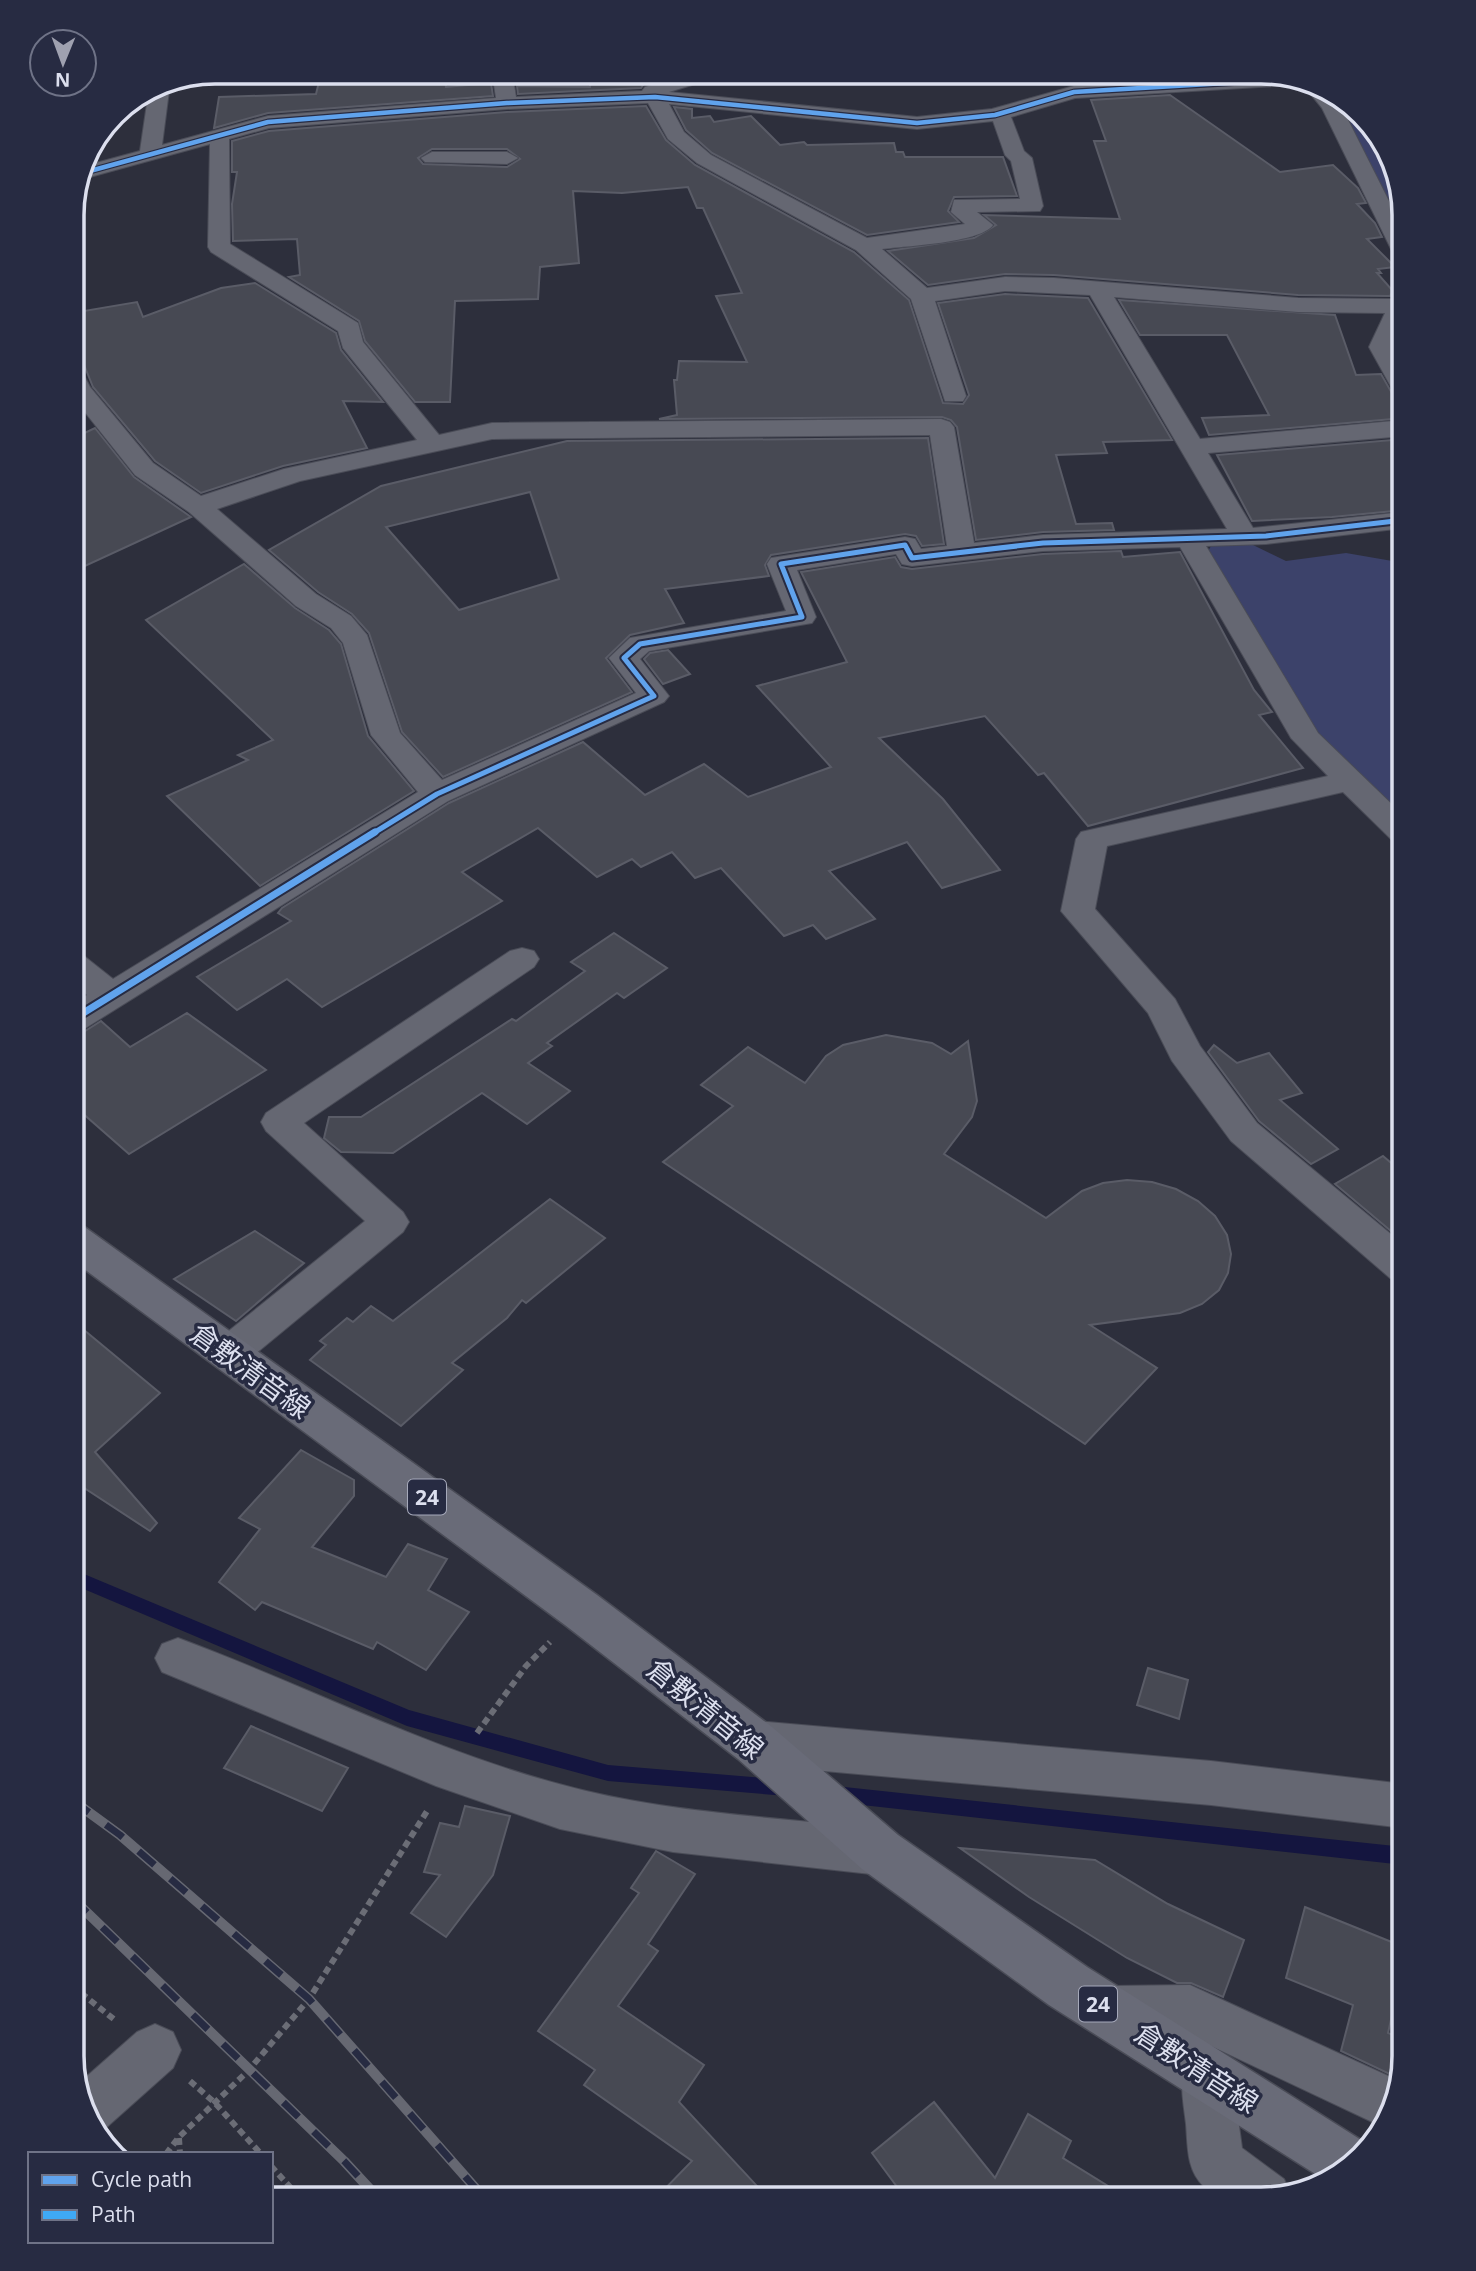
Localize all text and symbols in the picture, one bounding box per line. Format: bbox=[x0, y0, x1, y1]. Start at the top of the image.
north arrow bbox=[28, 28, 98, 98]
text: N bbox=[55, 67, 71, 93]
street label: 倉敷清音線 bbox=[183, 1313, 319, 1427]
road number: 24 bbox=[408, 1480, 446, 1514]
street label: 倉敷清音線 bbox=[640, 1649, 772, 1767]
road number: 24 bbox=[1079, 1986, 1117, 2022]
street label: 倉敷清音線 bbox=[1128, 2013, 1266, 2121]
legend bbox=[28, 2152, 273, 2243]
text: Cycle path bbox=[91, 2165, 192, 2193]
text: Path bbox=[91, 2200, 136, 2228]

